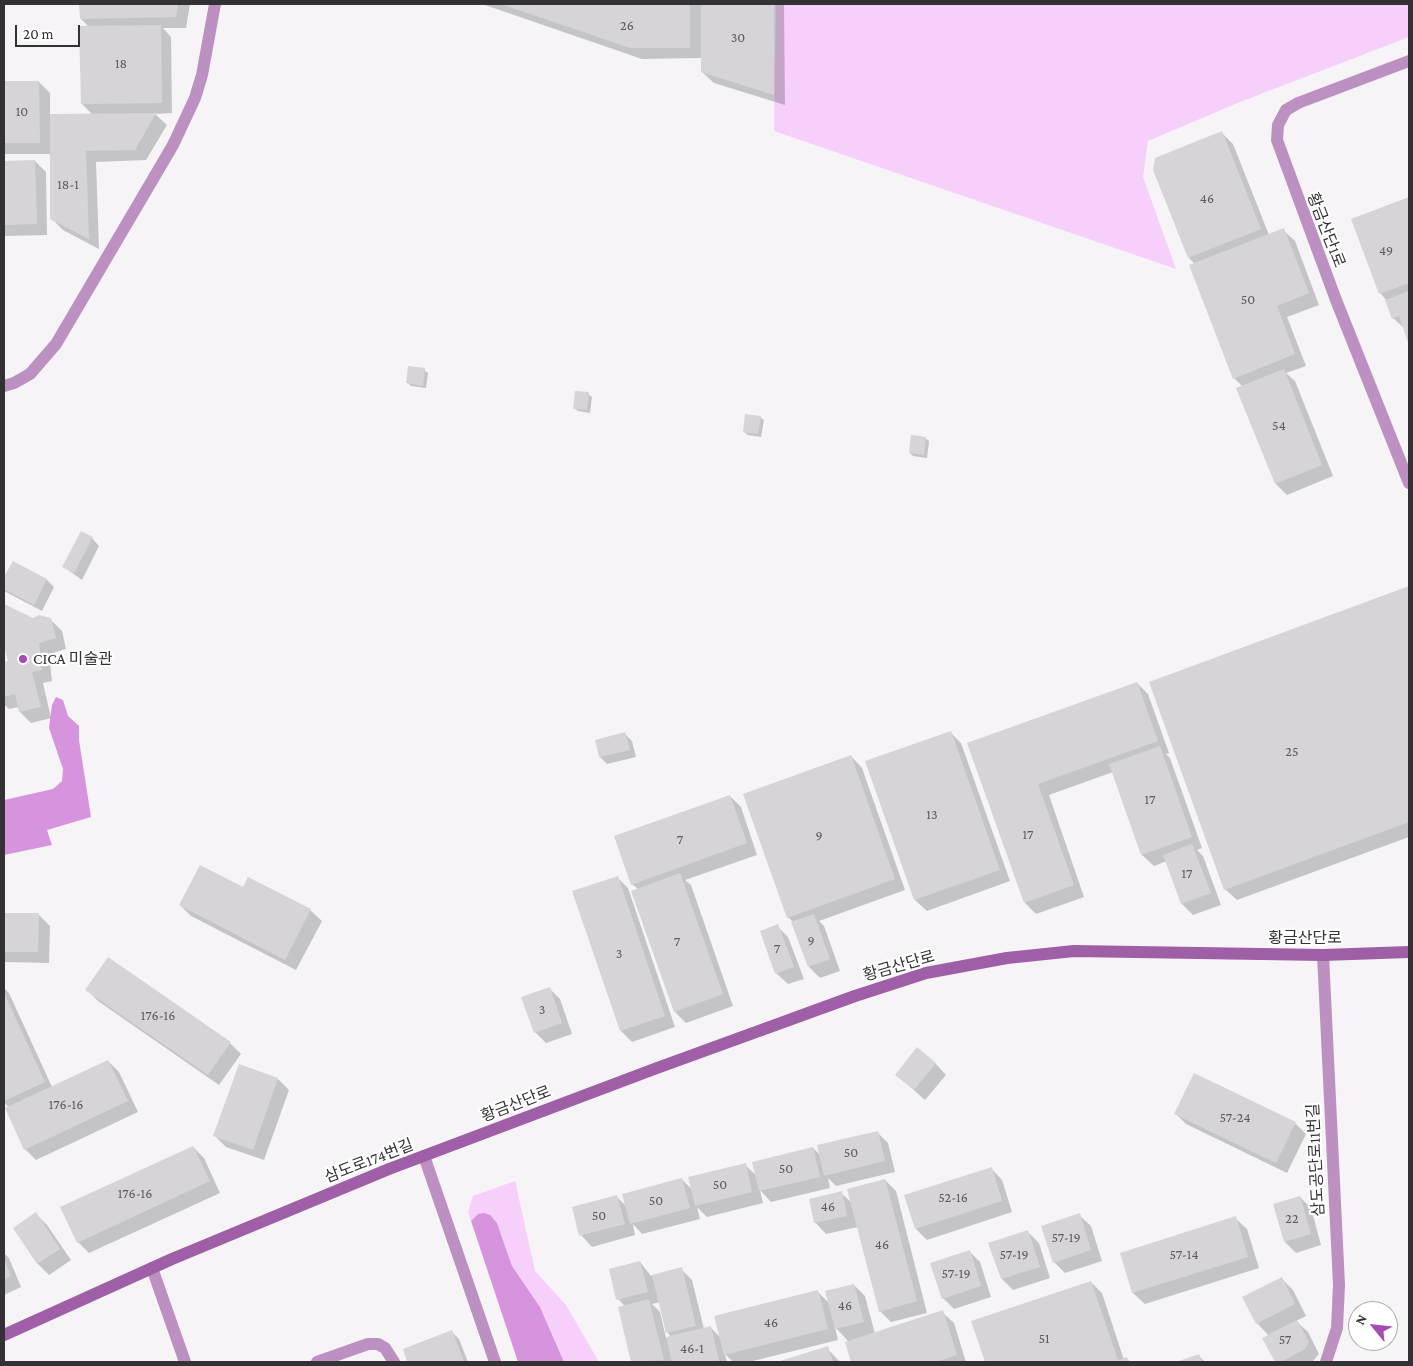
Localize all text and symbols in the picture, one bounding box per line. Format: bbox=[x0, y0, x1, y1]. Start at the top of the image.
scale bar bbox=[18, 15, 82, 47]
house number: 26 bbox=[620, 18, 634, 34]
text: 20 m bbox=[23, 26, 54, 42]
house number: 30 bbox=[731, 30, 745, 46]
house number: 18 bbox=[115, 56, 127, 72]
house number: 10 bbox=[16, 104, 28, 120]
house number: 18-1 bbox=[57, 177, 79, 193]
street label: 황금산단1로 bbox=[1303, 190, 1349, 270]
house number: 46 bbox=[1200, 191, 1214, 207]
house number: 49 bbox=[1379, 243, 1393, 259]
house number: 50 bbox=[1241, 292, 1255, 308]
house number: 54 bbox=[1272, 418, 1286, 434]
place label: CICA 미술관 bbox=[33, 649, 113, 669]
marker: CICA 미술관 bbox=[17, 653, 29, 665]
house number: 25 bbox=[1285, 744, 1299, 760]
house number: 17 bbox=[1144, 792, 1156, 808]
house number: 13 bbox=[926, 807, 938, 823]
house number: 17 bbox=[1022, 827, 1034, 843]
house number: 9 bbox=[815, 828, 823, 844]
house number: 7 bbox=[677, 832, 683, 848]
house number: 17 bbox=[1181, 866, 1193, 882]
street label: 황금산단로 bbox=[1268, 928, 1342, 948]
house number: 9 bbox=[807, 933, 815, 949]
house number: 7 bbox=[674, 934, 680, 950]
house number: 7 bbox=[774, 941, 780, 957]
house number: 3 bbox=[616, 946, 622, 962]
street label: 황금산단로 bbox=[861, 947, 937, 985]
house number: 3 bbox=[539, 1002, 545, 1018]
house number: 176-16 bbox=[141, 1008, 175, 1024]
street label: 황금산단로 bbox=[478, 1082, 554, 1126]
house number: 176-16 bbox=[49, 1097, 83, 1113]
street label: 삼도공단로11번길 bbox=[1303, 1103, 1329, 1217]
house number: 57-24 bbox=[1219, 1110, 1251, 1126]
street label: 삼도로174번길 bbox=[322, 1135, 416, 1187]
house number: 50 bbox=[844, 1145, 858, 1161]
house number: 50 bbox=[779, 1161, 793, 1177]
house number: 50 bbox=[713, 1177, 727, 1193]
house number: 176-16 bbox=[118, 1186, 152, 1202]
house number: 52-16 bbox=[938, 1190, 968, 1206]
house number: 50 bbox=[649, 1193, 663, 1209]
house number: 46 bbox=[821, 1199, 835, 1215]
house number: 50 bbox=[592, 1208, 606, 1224]
house number: 22 bbox=[1285, 1211, 1299, 1227]
house number: 57-19 bbox=[1051, 1230, 1081, 1246]
house number: 46 bbox=[875, 1237, 889, 1253]
house number: 57-19 bbox=[999, 1247, 1029, 1263]
house number: 57-14 bbox=[1169, 1247, 1199, 1263]
house number: 57-19 bbox=[941, 1266, 971, 1282]
house number: 46 bbox=[838, 1298, 852, 1314]
north arrow bbox=[1348, 1301, 1398, 1351]
text: N bbox=[1351, 1311, 1370, 1327]
house number: 46 bbox=[764, 1315, 778, 1331]
house number: 51 bbox=[1038, 1331, 1050, 1347]
house number: 57 bbox=[1279, 1332, 1291, 1348]
house number: 46-1 bbox=[680, 1341, 704, 1357]

